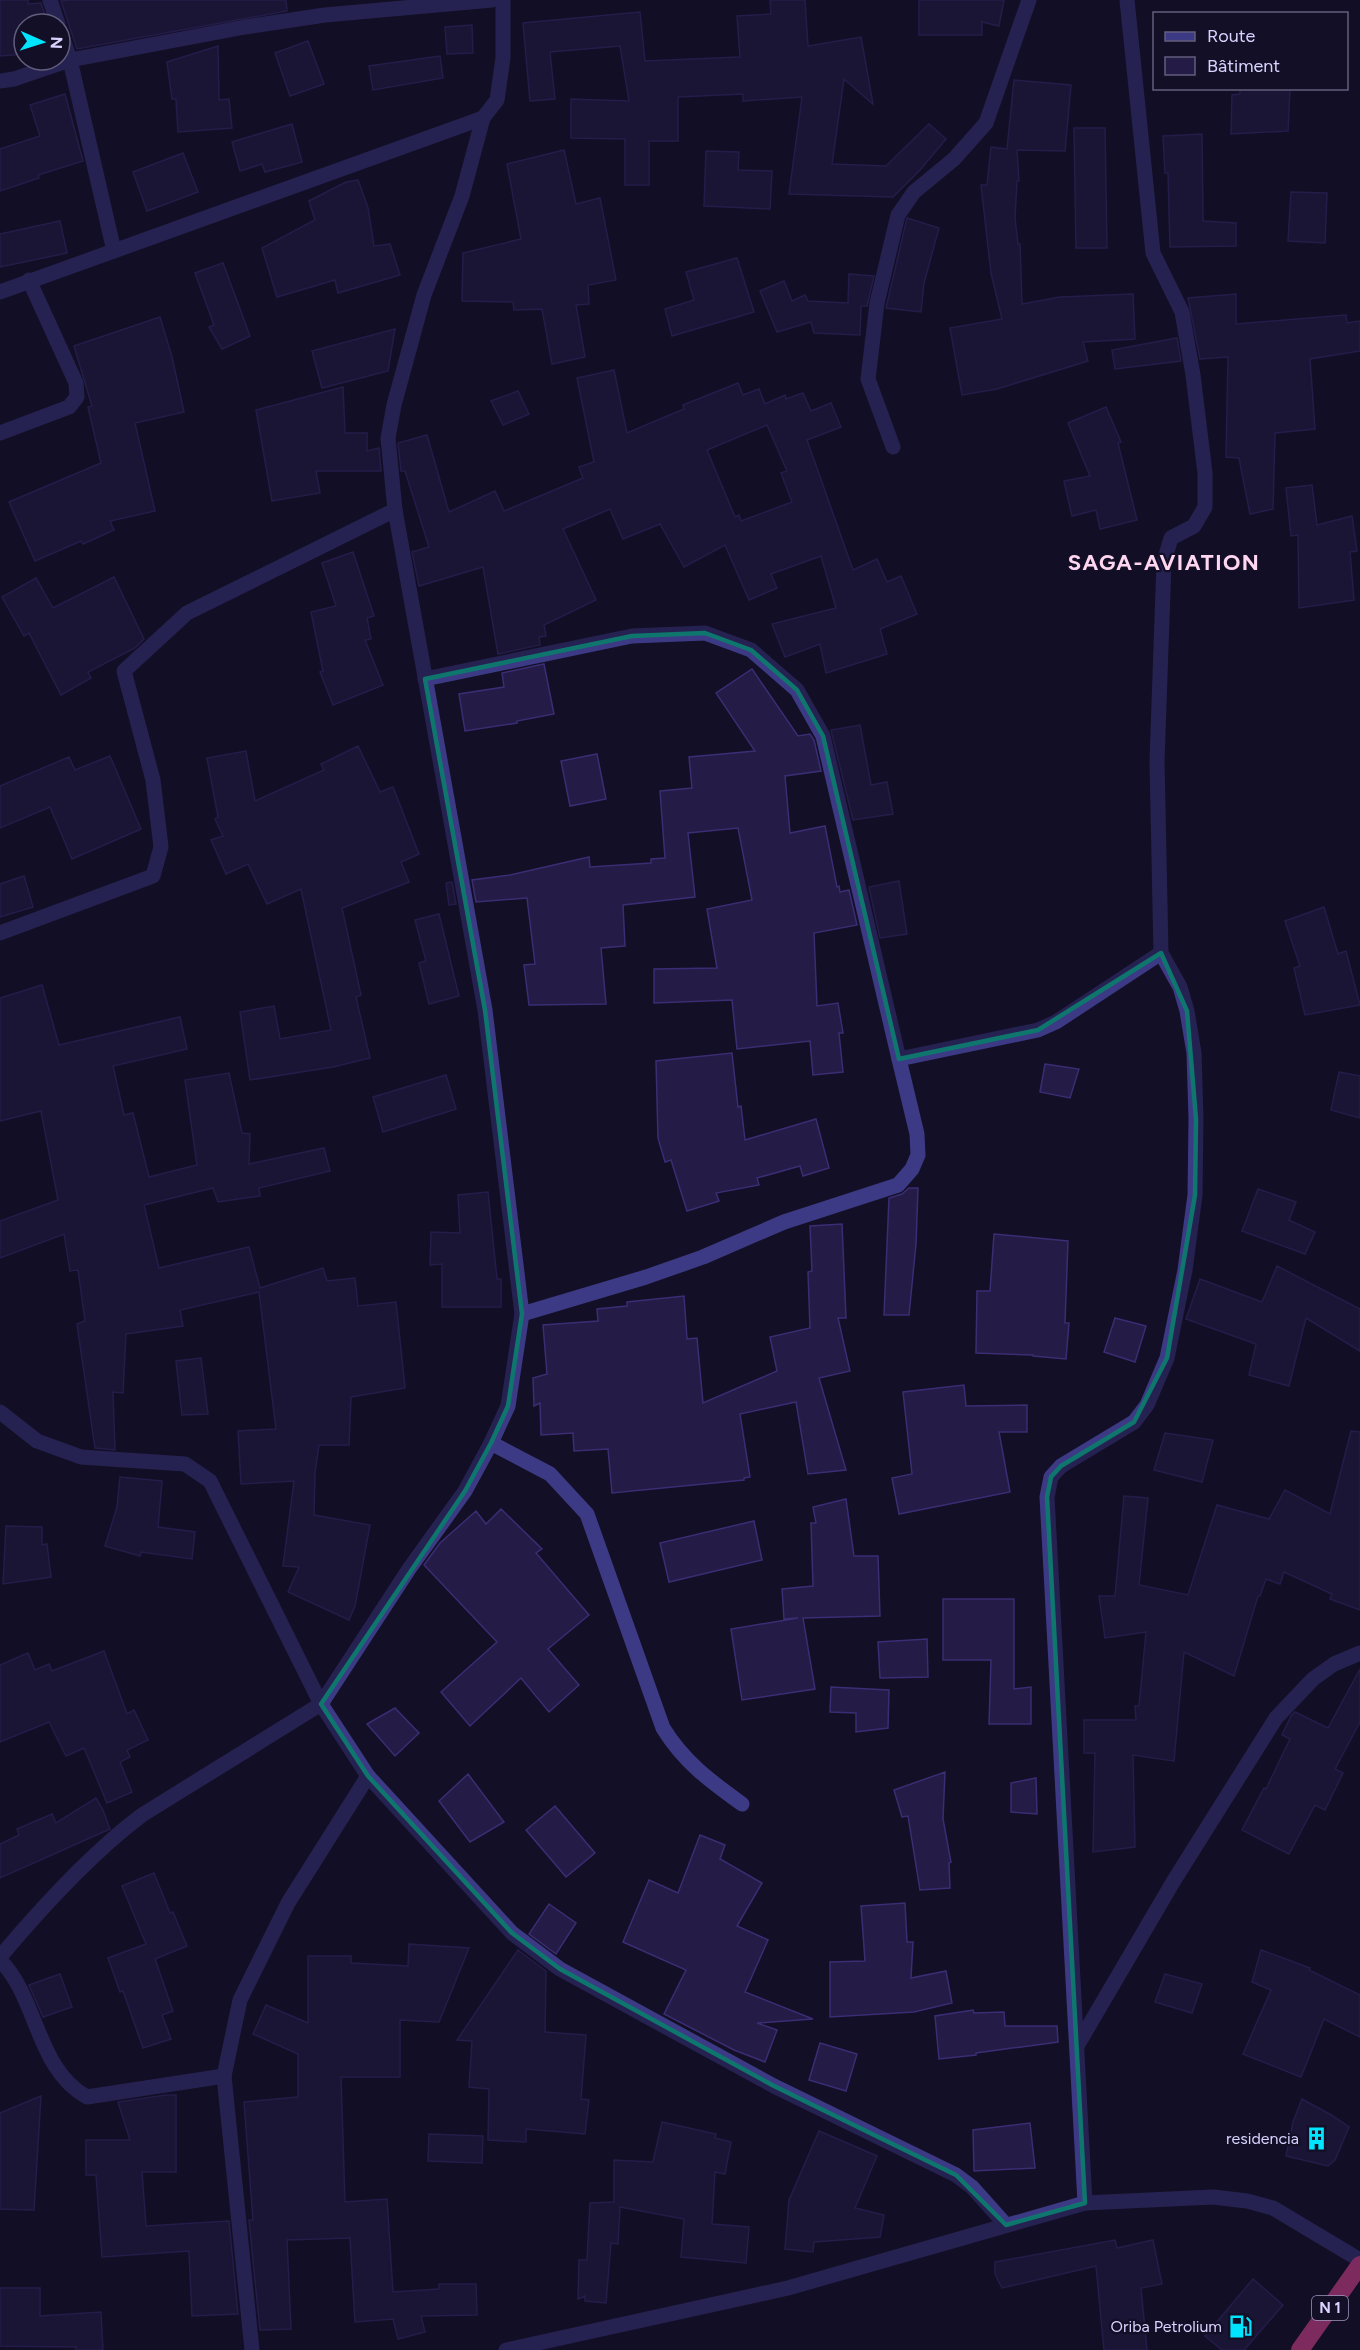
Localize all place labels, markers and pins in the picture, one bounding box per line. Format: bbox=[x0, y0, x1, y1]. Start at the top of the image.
building icon: residencia bbox=[1304, 2125, 1330, 2151]
place label: residencia bbox=[1226, 2129, 1299, 2148]
fuel station icon: Oriba Petrolium bbox=[1227, 2313, 1253, 2339]
place label: Oriba Petrolium bbox=[1111, 2317, 1222, 2336]

